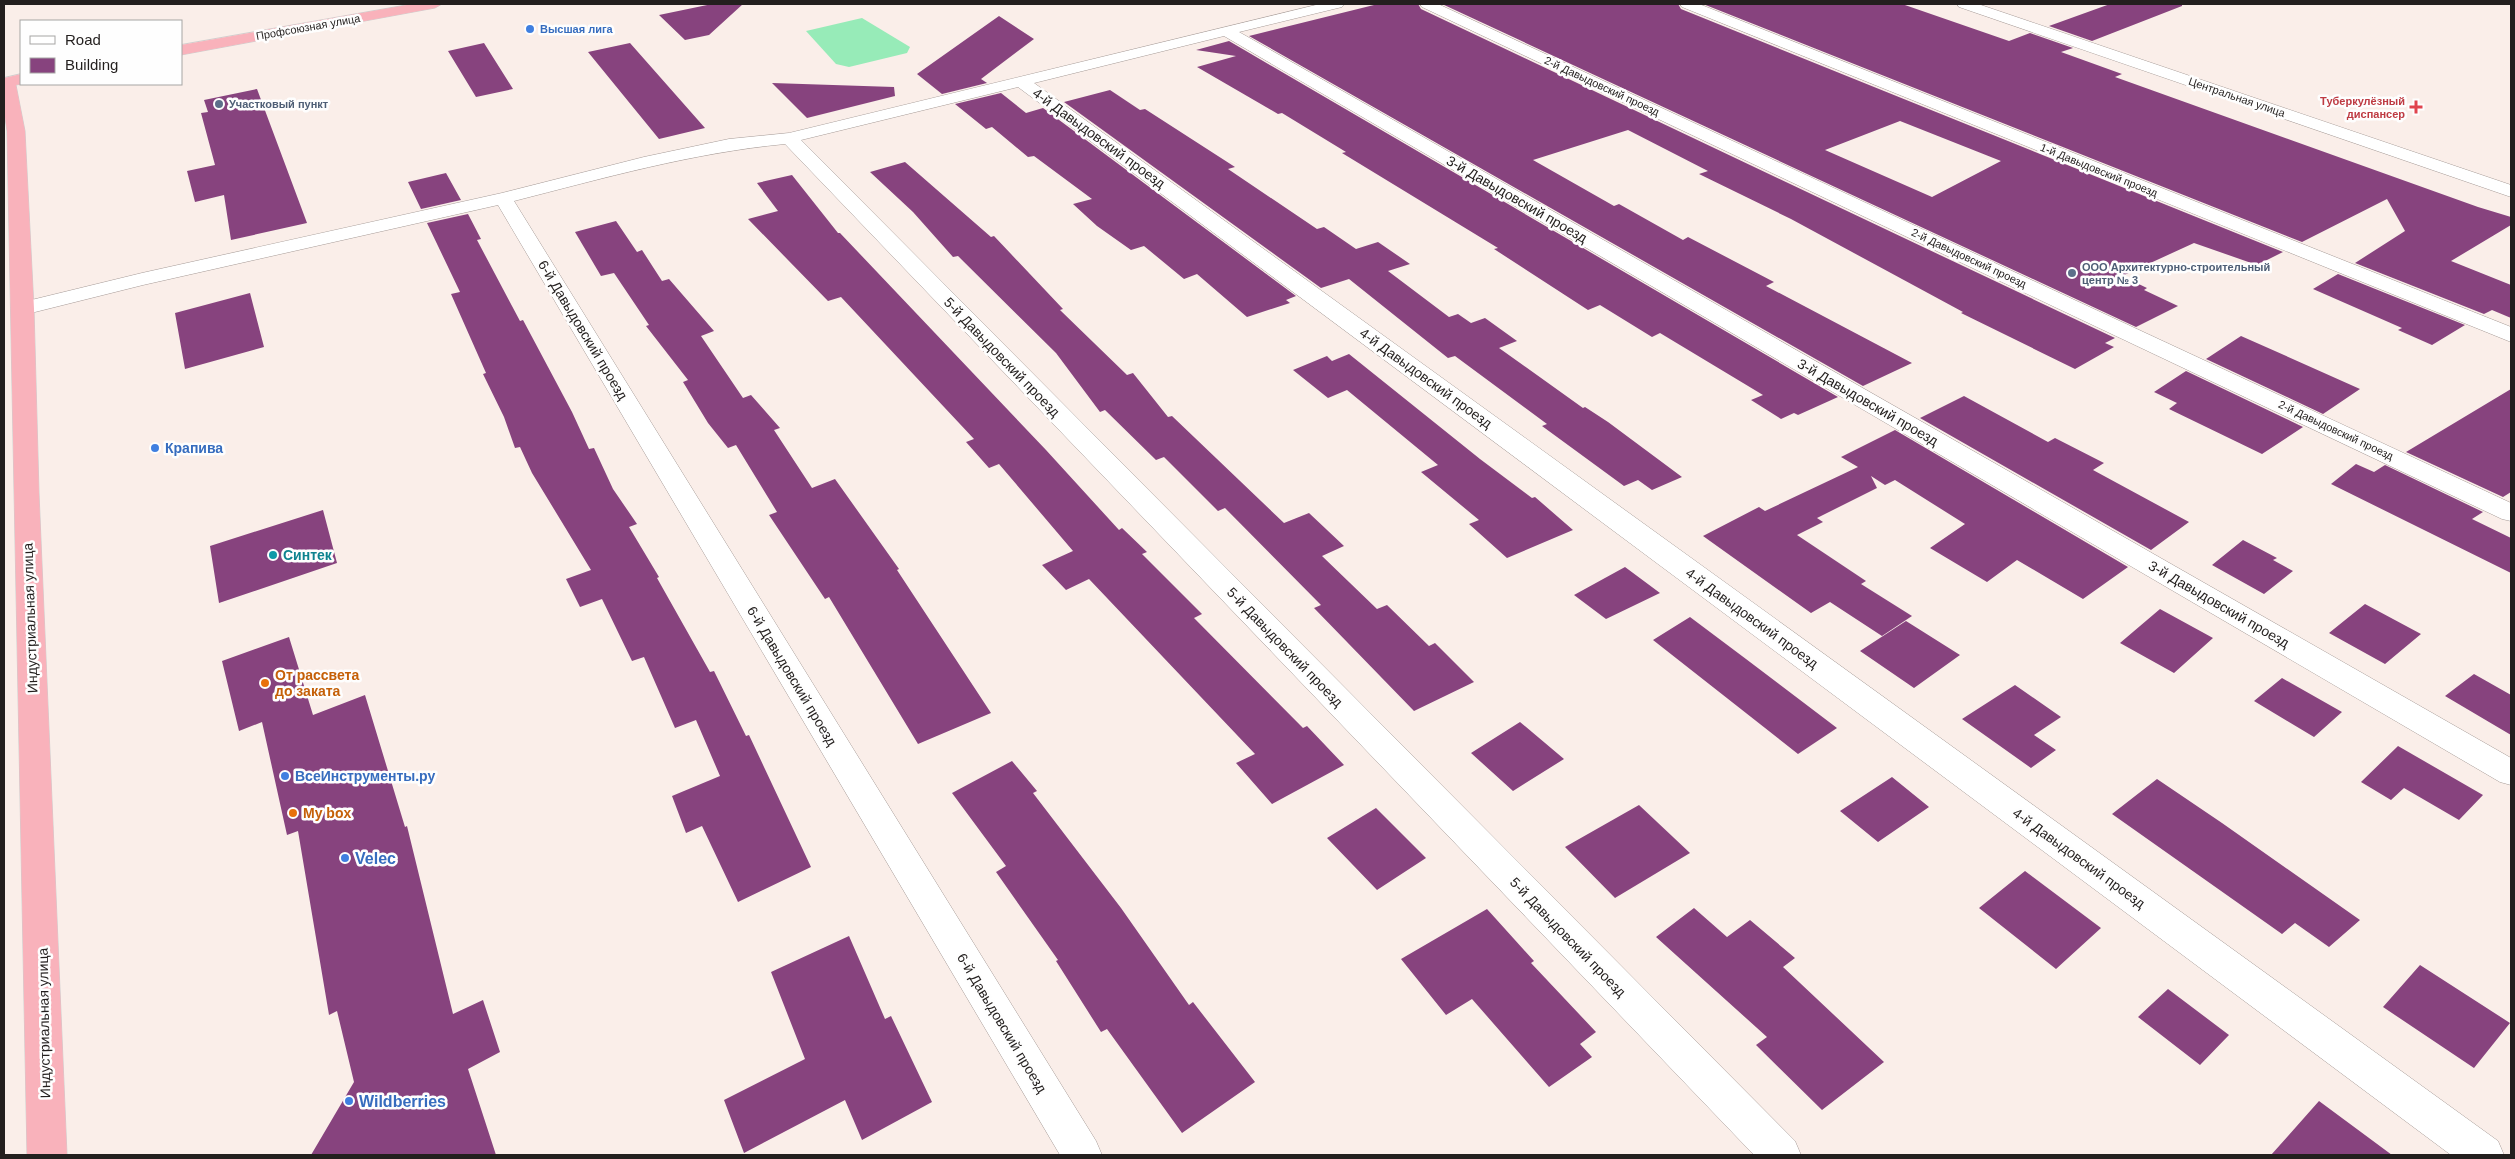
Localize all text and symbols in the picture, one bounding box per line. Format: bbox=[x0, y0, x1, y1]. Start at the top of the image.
street label: Профсоюзная улица bbox=[255, 12, 362, 42]
legend bbox=[20, 20, 182, 85]
marker: Высшая лига bbox=[524, 23, 536, 35]
place label: Высшая лига bbox=[540, 23, 614, 35]
text: Road bbox=[65, 31, 101, 48]
street label: 2-й Давыдовский проезд bbox=[1543, 54, 1662, 118]
text: Building bbox=[65, 56, 118, 73]
street label: Центральная улица bbox=[2187, 75, 2288, 119]
street label: 4-й Давыдовский проезд bbox=[1030, 85, 1168, 191]
place label: Туберкулёзный диспансер bbox=[2320, 95, 2405, 120]
marker: Участковый пункт bbox=[213, 98, 225, 110]
place label: Участковый пункт bbox=[229, 98, 329, 110]
marker: Туберкулёзный диспансер bbox=[2409, 100, 2423, 114]
street label: 1-й Давыдовский проезд bbox=[2039, 141, 2160, 199]
street label: 3-й Давыдовский проезд bbox=[1444, 152, 1590, 246]
street label: 2-й Давыдовский проезд bbox=[1910, 226, 2029, 290]
street label: 6-й Давыдовский проезд bbox=[535, 257, 631, 403]
place label: ООО Архитектурно-строительный центр № 3 bbox=[2082, 261, 2270, 286]
marker: ООО Архитектурно-строительный центр № 3 bbox=[2066, 267, 2078, 279]
street label: 5-й Давыдовский проезд bbox=[941, 294, 1063, 420]
street label: 4-й Давыдовский проезд bbox=[1357, 325, 1495, 431]
street label: 3-й Давыдовский проезд bbox=[1795, 355, 1941, 449]
street label: 2-й Давыдовский проезд bbox=[2277, 398, 2396, 462]
place label: Крапива bbox=[165, 440, 223, 456]
marker: Крапива bbox=[149, 442, 161, 454]
street label: Индустриальная улица bbox=[19, 542, 41, 694]
place label: Синтек bbox=[283, 547, 333, 563]
marker: Синтек bbox=[267, 549, 279, 561]
street label: 3-й Давыдовский проезд bbox=[2146, 557, 2292, 651]
street label: 4-й Давыдовский проезд bbox=[1683, 565, 1821, 671]
street label: 5-й Давыдовский проезд bbox=[1224, 584, 1346, 710]
street label: 6-й Давыдовский проезд bbox=[744, 603, 840, 749]
place label: От рассвета до заката bbox=[275, 667, 359, 699]
marker: От рассвета до заката bbox=[259, 677, 271, 689]
place label: ВсеИнструменты.ру bbox=[295, 768, 435, 784]
marker: ВсеИнструменты.ру bbox=[279, 770, 291, 782]
place label: My box bbox=[303, 805, 351, 821]
street label: 4-й Давыдовский проезд bbox=[2010, 805, 2148, 911]
marker: My box bbox=[287, 807, 299, 819]
place label: Velec bbox=[355, 850, 396, 867]
marker: Velec bbox=[339, 852, 351, 864]
street label: 5-й Давыдовский проезд bbox=[1507, 874, 1629, 1000]
street label: Индустриальная улица bbox=[35, 947, 53, 1098]
street label: 6-й Давыдовский проезд bbox=[954, 950, 1050, 1096]
place label: Wildberries bbox=[359, 1093, 446, 1110]
marker: Wildberries bbox=[343, 1095, 355, 1107]

